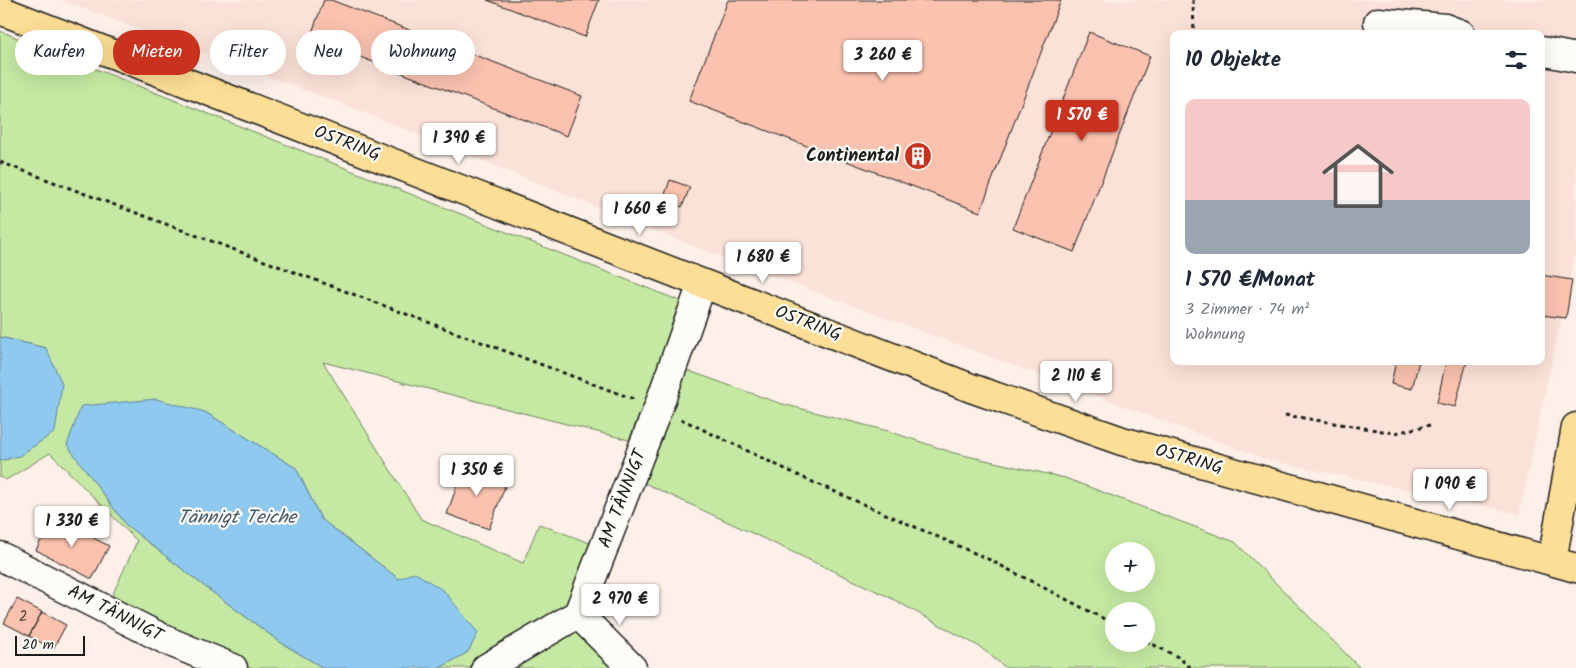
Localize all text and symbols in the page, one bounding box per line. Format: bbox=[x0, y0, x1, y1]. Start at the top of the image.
chip: Kaufen bbox=[15, 30, 103, 75]
chip: Mieten bbox=[113, 30, 200, 75]
chip: Filter bbox=[210, 30, 286, 75]
chip: Neu bbox=[296, 30, 361, 75]
chip: Wohnung bbox=[371, 30, 475, 75]
pin: 3 260 € bbox=[837, 39, 929, 82]
text: 3 260 € bbox=[854, 43, 912, 68]
text: 10 Objekte bbox=[1185, 44, 1281, 77]
icon: filters bbox=[1502, 46, 1530, 74]
pin: 1 570 € bbox=[1036, 100, 1128, 142]
text: 1 570 € bbox=[1056, 103, 1108, 128]
street label: OSTRING bbox=[309, 118, 385, 170]
pin: 1 390 € bbox=[413, 122, 505, 165]
text: 1 390 € bbox=[433, 126, 485, 151]
icon: home bbox=[1313, 131, 1403, 221]
building icon: Continental bbox=[903, 141, 933, 171]
place label: Continental bbox=[806, 142, 899, 171]
pin: 1 660 € bbox=[594, 194, 686, 236]
text: 1 660 € bbox=[614, 197, 666, 222]
pin: 1 680 € bbox=[717, 242, 809, 284]
text: 1 680 € bbox=[736, 245, 790, 270]
text: 1 570 €/Monat bbox=[1185, 264, 1315, 297]
text: 3 Zimmer · 74 m² bbox=[1185, 297, 1309, 322]
street label: OSTRING bbox=[770, 298, 846, 350]
text: Wohnung bbox=[1185, 322, 1246, 347]
pin: 2 110 € bbox=[1030, 360, 1122, 403]
text: 2 110 € bbox=[1051, 364, 1101, 389]
street label: OSTRING bbox=[1152, 436, 1226, 484]
street label: AM TÄNNIGT bbox=[591, 444, 656, 553]
pin: 1 350 € bbox=[431, 454, 523, 497]
text: 1 350 € bbox=[451, 458, 503, 483]
pin: 1 090 € bbox=[1404, 468, 1496, 511]
text: 1 090 € bbox=[1424, 472, 1476, 497]
water label: Tännigt Teiche bbox=[178, 503, 299, 533]
pin: 1 330 € bbox=[26, 506, 118, 548]
text: 1 330 € bbox=[45, 509, 99, 534]
map controls bbox=[1105, 542, 1155, 652]
button: + bbox=[1105, 542, 1155, 592]
street label: AM TÄNNIGT bbox=[62, 578, 169, 651]
pin: 2 970 € bbox=[574, 584, 666, 626]
text: 2 970 € bbox=[592, 587, 648, 612]
button: − bbox=[1105, 602, 1155, 652]
house number: 2 bbox=[19, 605, 27, 629]
scale bar bbox=[15, 633, 85, 656]
text: 20 m bbox=[22, 634, 54, 656]

